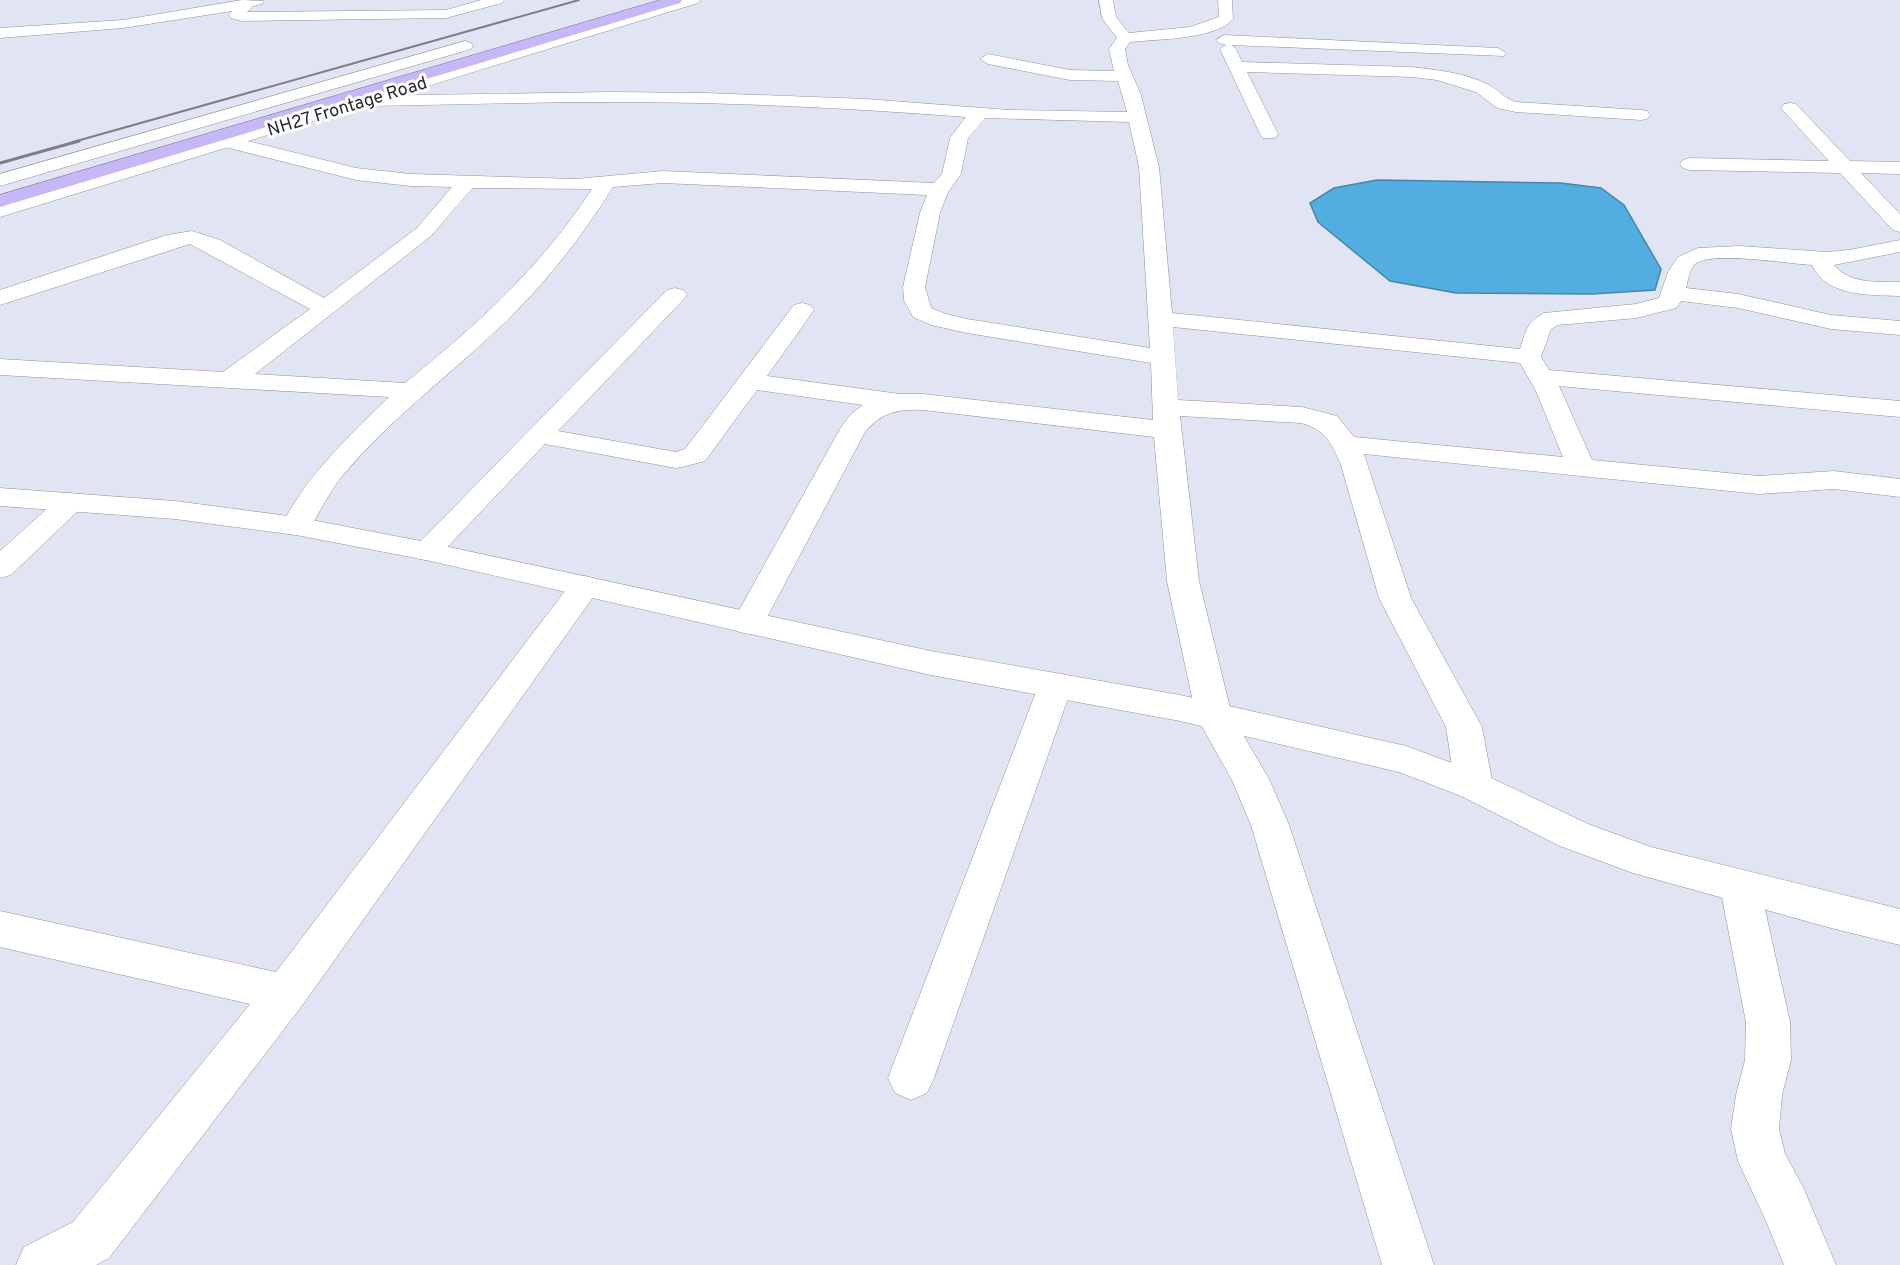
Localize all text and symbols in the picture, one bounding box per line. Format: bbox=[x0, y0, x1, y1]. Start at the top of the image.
street label: NH27 Frontage Road bbox=[265, 72, 430, 143]

